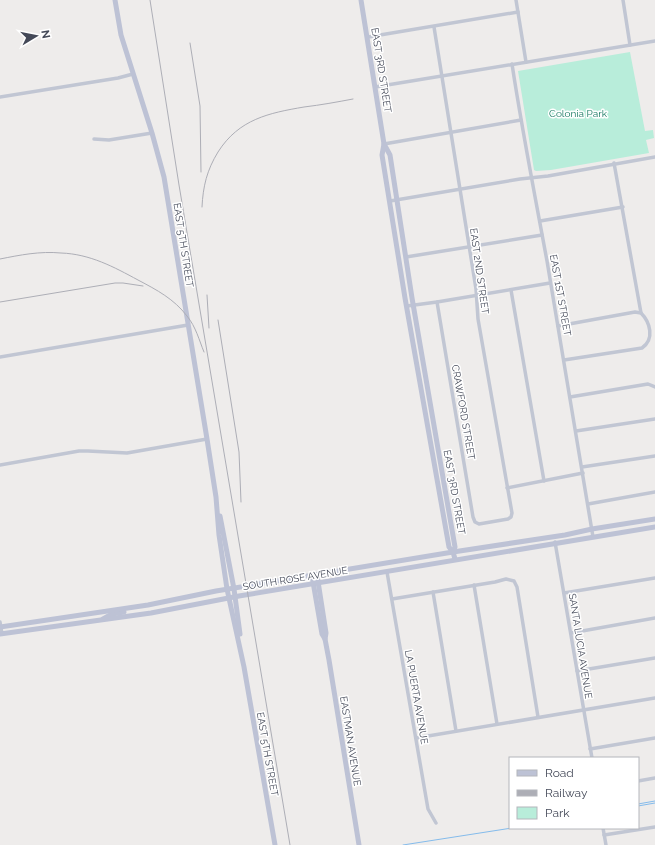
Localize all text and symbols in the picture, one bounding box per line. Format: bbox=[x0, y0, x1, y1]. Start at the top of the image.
north arrow bbox=[16, 16, 56, 56]
street label: EAST 3RD STREET bbox=[369, 27, 394, 113]
text: N bbox=[38, 29, 52, 40]
park label: Colonia Park bbox=[549, 108, 608, 119]
street label: EAST 5TH STREET bbox=[171, 202, 196, 288]
street label: EAST 2ND STREET bbox=[468, 227, 491, 315]
street label: EAST 1ST STREET bbox=[548, 253, 573, 337]
street label: CRAWFORD STREET bbox=[450, 364, 477, 461]
street label: EAST 3RD STREET bbox=[442, 449, 467, 535]
street label: SOUTH ROSE AVENUE bbox=[242, 565, 348, 592]
street label: SANTA LUCIA AVENUE bbox=[567, 593, 594, 699]
street label: LA PUERTA AVENUE bbox=[403, 649, 430, 745]
street label: EASTMAN AVENUE bbox=[338, 695, 363, 787]
street label: EAST 5TH STREET bbox=[255, 711, 280, 797]
legend bbox=[509, 757, 639, 829]
text: Road bbox=[545, 766, 574, 780]
text: Railway bbox=[545, 786, 588, 800]
text: Park bbox=[545, 806, 570, 820]

